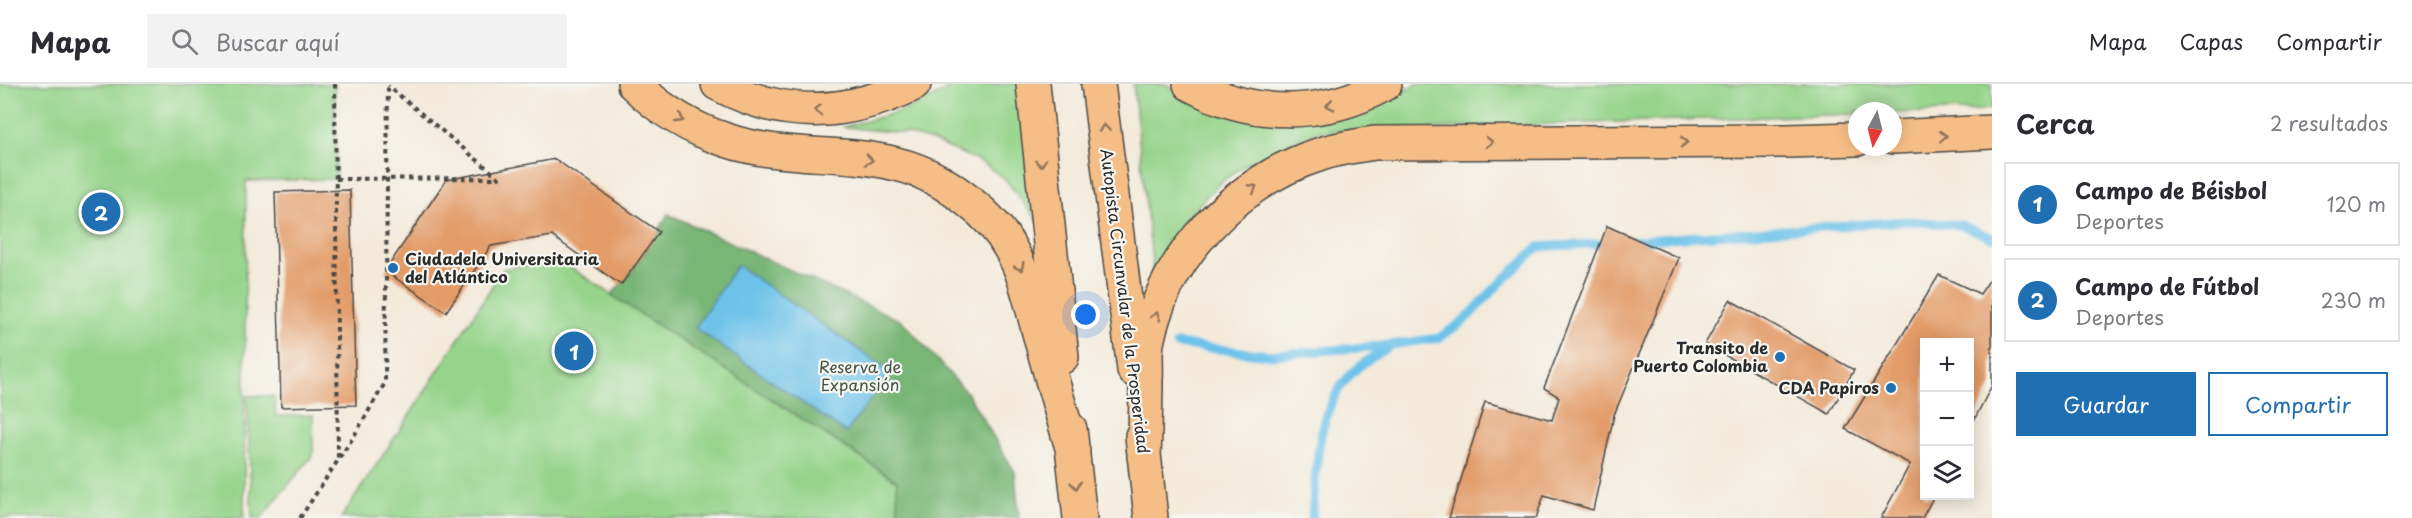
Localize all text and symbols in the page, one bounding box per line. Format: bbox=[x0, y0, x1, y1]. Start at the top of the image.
search box bbox=[147, 14, 567, 68]
text: Mapa bbox=[30, 20, 111, 63]
icon: search bbox=[168, 25, 201, 58]
text: Buscar aquí bbox=[216, 25, 340, 58]
text: Mapa bbox=[2089, 25, 2147, 57]
text: Capas bbox=[2180, 25, 2243, 57]
text: Compartir bbox=[2276, 25, 2382, 57]
one-way arrow bbox=[1326, 98, 1336, 111]
north arrow bbox=[1848, 102, 1902, 156]
one-way arrow bbox=[813, 103, 822, 116]
text: Cerca bbox=[2016, 104, 2095, 143]
text: 2 resultados bbox=[2270, 108, 2388, 138]
one-way arrow bbox=[674, 112, 684, 123]
one-way arrow bbox=[1098, 124, 1110, 133]
one-way arrow bbox=[1938, 129, 1947, 142]
one-way arrow bbox=[1485, 136, 1494, 149]
one-way arrow bbox=[1680, 136, 1689, 148]
street label: Autopista Circunvalar de la Prosperidad bbox=[1095, 147, 1157, 455]
one-way arrow bbox=[864, 153, 873, 165]
one-way arrow bbox=[1034, 159, 1047, 168]
text: Campo de Béisbol bbox=[2075, 173, 2267, 206]
one-way arrow bbox=[1247, 183, 1257, 195]
text: 1 bbox=[2033, 189, 2042, 219]
text: 120 m bbox=[2327, 189, 2386, 219]
pin: 2 bbox=[82, 190, 120, 234]
text: Deportes bbox=[2075, 206, 2164, 236]
place label: Ciudadela Universitaria del Atlántico bbox=[405, 246, 600, 288]
marker: Ciudadela Universitaria del Atlántico bbox=[386, 261, 400, 275]
one-way arrow bbox=[1013, 261, 1025, 272]
text: Campo de Fútbol bbox=[2075, 269, 2259, 302]
text: 2 bbox=[2030, 285, 2045, 315]
text: 230 m bbox=[2321, 285, 2386, 315]
your location bbox=[1071, 300, 1100, 329]
text: Deportes bbox=[2075, 302, 2164, 332]
one-way arrow bbox=[1149, 311, 1161, 322]
pin: 1 bbox=[554, 328, 594, 374]
place label: Transito de Puerto Colombia bbox=[1633, 335, 1768, 377]
map controls bbox=[1920, 338, 1974, 500]
button: + bbox=[1920, 338, 1974, 392]
marker: Transito de Puerto Colombia bbox=[1773, 350, 1787, 364]
park label: Reserva de Expansión bbox=[819, 354, 902, 396]
button: Guardar bbox=[2016, 372, 2196, 436]
button: Compartir bbox=[2208, 372, 2388, 436]
place label: CDA Papiros bbox=[1779, 375, 1879, 399]
marker: CDA Papiros bbox=[1884, 381, 1898, 395]
button: − bbox=[1920, 392, 1974, 446]
button: layers bbox=[1920, 446, 1974, 500]
one-way arrow bbox=[1069, 480, 1082, 489]

